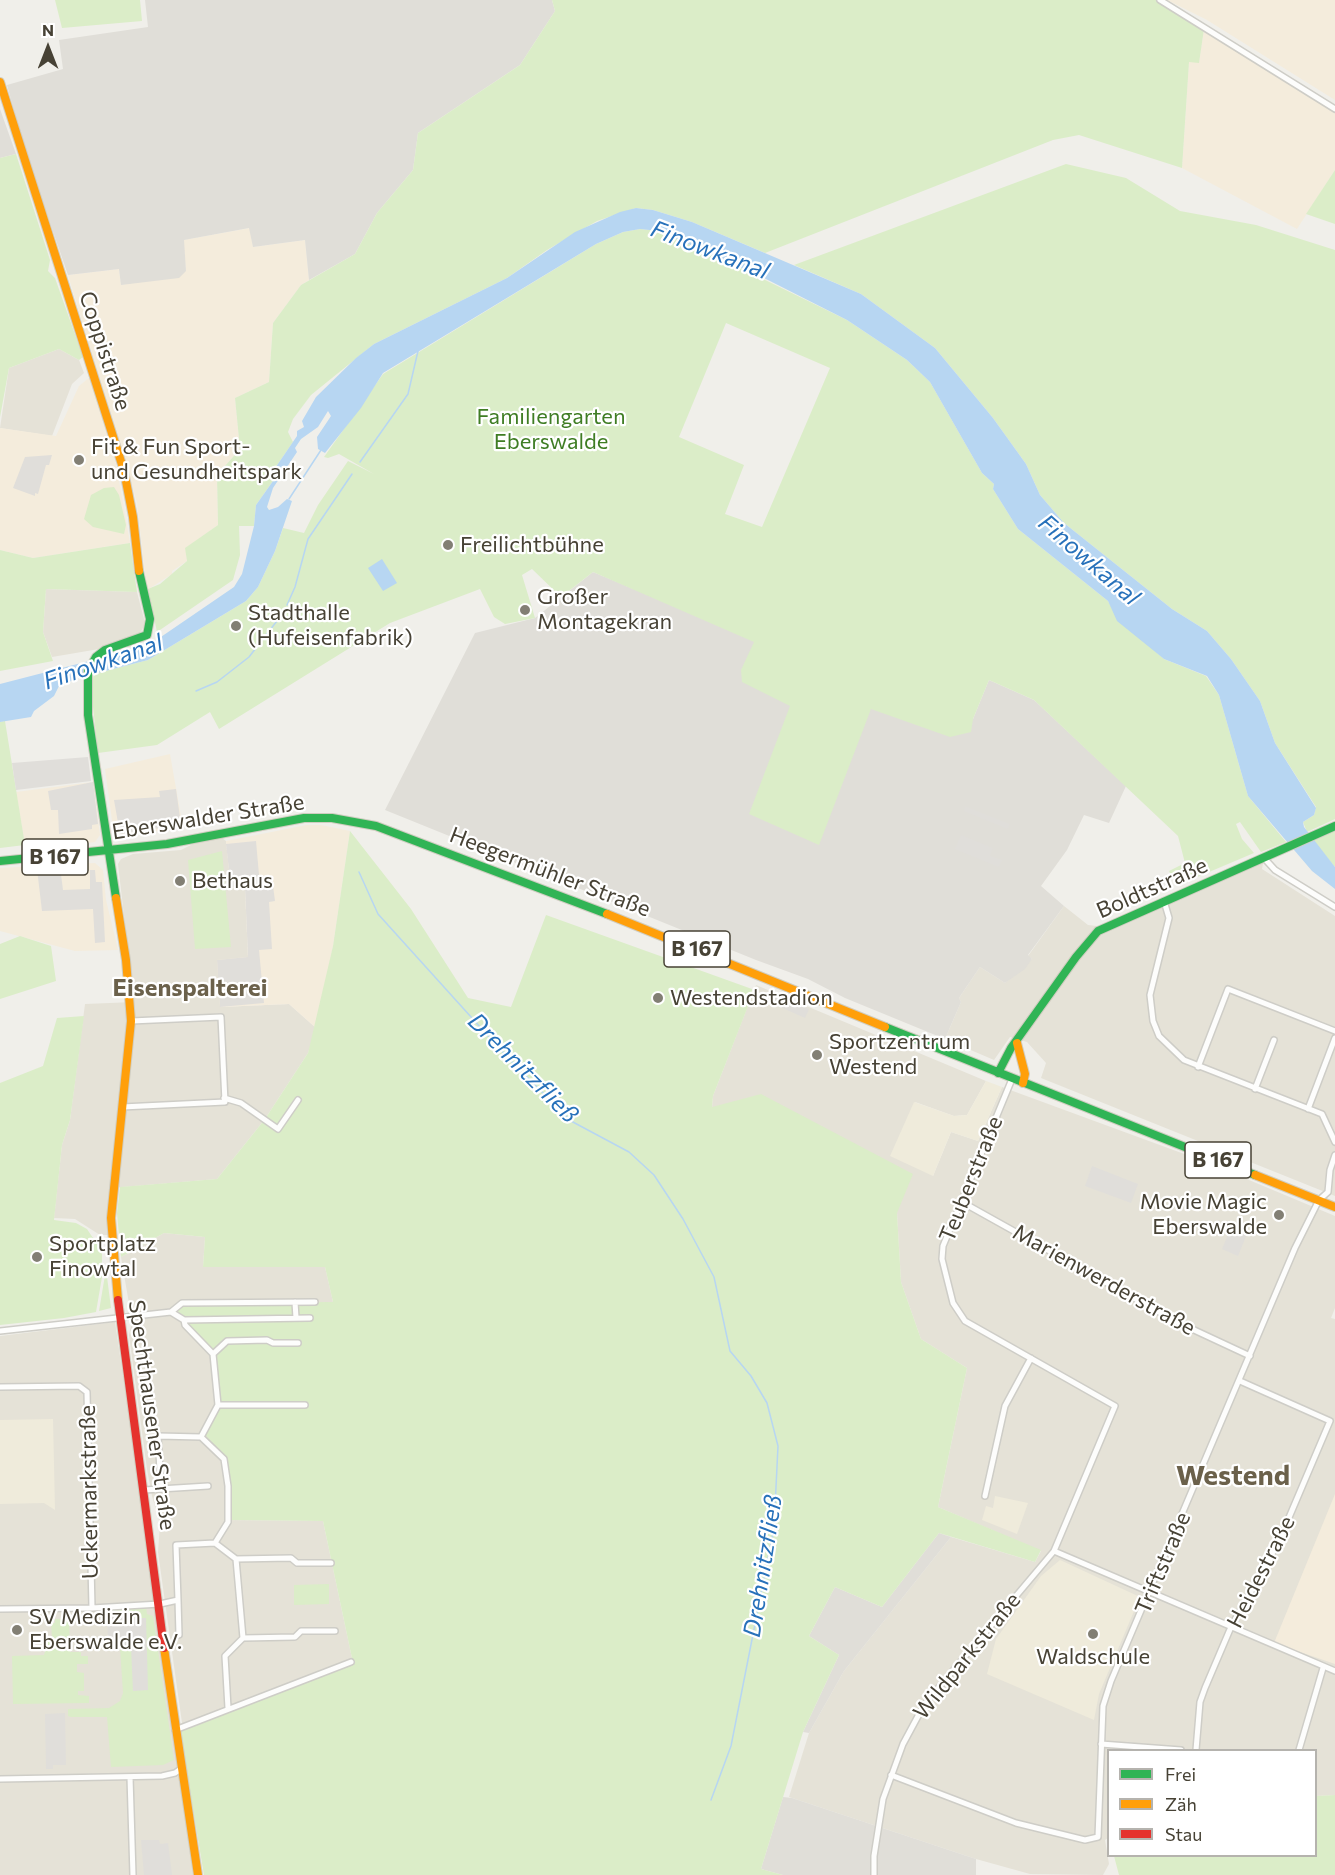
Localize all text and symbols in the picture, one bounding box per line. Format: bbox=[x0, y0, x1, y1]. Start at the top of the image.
north arrow bbox=[18, 18, 78, 78]
text: N bbox=[42, 20, 54, 39]
water label: Finowkanal bbox=[647, 214, 773, 286]
street label: Coppistraße bbox=[73, 288, 137, 414]
park label: Familiengarten Eberswalde bbox=[476, 404, 626, 456]
place label: Fit & Fun Sport- und Gesundheitspark bbox=[91, 434, 302, 486]
marker: Fit & Fun Sport- und Gesundheitspark bbox=[72, 453, 86, 467]
water label: Finowkanal bbox=[1033, 508, 1145, 612]
place label: Freilichtbühne bbox=[460, 532, 604, 558]
marker: Freilichtbühne bbox=[441, 538, 455, 552]
place label: Großer Montagekran bbox=[537, 584, 672, 636]
place label: Stadthalle (Hufeisenfabrik) bbox=[248, 600, 413, 652]
marker: Großer Montagekran bbox=[518, 603, 532, 617]
marker: Stadthalle (Hufeisenfabrik) bbox=[229, 619, 243, 633]
water label: Finowkanal bbox=[39, 628, 167, 696]
street label: Eberswalder Straße bbox=[110, 789, 306, 845]
street label: Heegermühler Straße bbox=[446, 822, 654, 922]
road number: B 167 bbox=[22, 839, 88, 875]
street label: Boldtstraße bbox=[1092, 852, 1212, 924]
place label: Bethaus bbox=[192, 868, 273, 894]
marker: Bethaus bbox=[173, 874, 187, 888]
road number: B 167 bbox=[664, 931, 730, 967]
district label: Eisenspalterei bbox=[113, 974, 267, 1002]
place label: Westendstadion bbox=[670, 985, 833, 1011]
marker: Westendstadion bbox=[651, 991, 665, 1005]
water label: Drehnitzfließ bbox=[462, 1007, 584, 1129]
place label: Sportzentrum Westend bbox=[829, 1029, 970, 1080]
marker: Sportzentrum Westend bbox=[810, 1048, 824, 1062]
street label: Teuberstraße bbox=[934, 1112, 1008, 1246]
road number: B 167 bbox=[1185, 1142, 1251, 1178]
place label: Movie Magic Eberswalde bbox=[1140, 1189, 1267, 1240]
marker: Movie Magic Eberswalde bbox=[1272, 1208, 1286, 1222]
street label: Marienwerderstraße bbox=[1008, 1219, 1200, 1341]
place label: Sportplatz Finowtal bbox=[49, 1231, 156, 1282]
marker: Sportplatz Finowtal bbox=[30, 1250, 44, 1264]
street label: Spechthausener Straße bbox=[123, 1298, 181, 1532]
street label: Uckermarkstraße bbox=[74, 1405, 104, 1579]
district label: Westend bbox=[1176, 1459, 1290, 1493]
water label: Drehnitzfließ bbox=[738, 1493, 788, 1639]
street label: Triftstraße bbox=[1130, 1508, 1196, 1618]
street label: Heidestraße bbox=[1222, 1512, 1300, 1632]
street label: Wildparkstraße bbox=[908, 1587, 1026, 1725]
place label: SV Medizin Eberswalde e.V. bbox=[29, 1604, 182, 1656]
marker: SV Medizin Eberswalde e.V. bbox=[10, 1623, 24, 1637]
marker: Waldschule bbox=[1086, 1627, 1100, 1641]
place label: Waldschule bbox=[1036, 1644, 1150, 1670]
legend bbox=[1107, 1749, 1317, 1857]
text: Frei bbox=[1165, 1763, 1196, 1785]
text: Zäh bbox=[1165, 1793, 1197, 1815]
text: Stau bbox=[1165, 1823, 1202, 1845]

